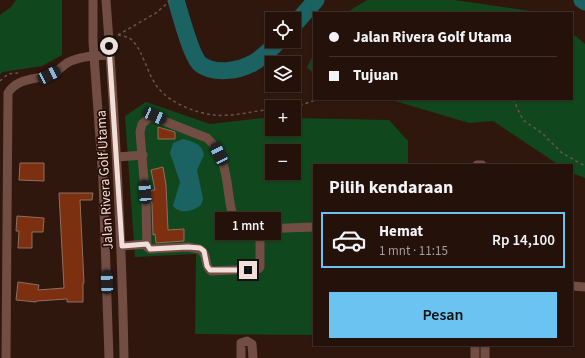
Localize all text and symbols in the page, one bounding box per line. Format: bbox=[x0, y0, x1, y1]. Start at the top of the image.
map controls bbox=[265, 12, 301, 180]
button: locate bbox=[265, 12, 301, 48]
text: Jalan Rivera Golf Utama bbox=[353, 27, 512, 48]
route start bbox=[100, 37, 118, 55]
button: layers bbox=[265, 56, 301, 92]
car bbox=[36, 64, 62, 86]
text: Tujuan bbox=[353, 65, 398, 86]
button: + bbox=[265, 100, 301, 136]
car bbox=[142, 106, 168, 126]
street label: Jalan Rivera Golf Utama bbox=[91, 110, 119, 250]
car bbox=[208, 141, 230, 167]
button: − bbox=[265, 144, 301, 180]
text: Pilih kendaraan bbox=[329, 175, 453, 200]
car bbox=[138, 180, 152, 204]
callout: 1 mnt bbox=[215, 212, 281, 240]
text: 1 mnt bbox=[232, 217, 264, 235]
text: Hemat bbox=[379, 221, 423, 242]
icon: car bbox=[331, 222, 367, 258]
text: Rp 14,100 bbox=[492, 230, 555, 251]
text: 1 mnt · 11:15 bbox=[379, 242, 448, 260]
route end bbox=[239, 261, 257, 279]
car bbox=[101, 270, 113, 294]
button: Pesan bbox=[329, 292, 557, 338]

